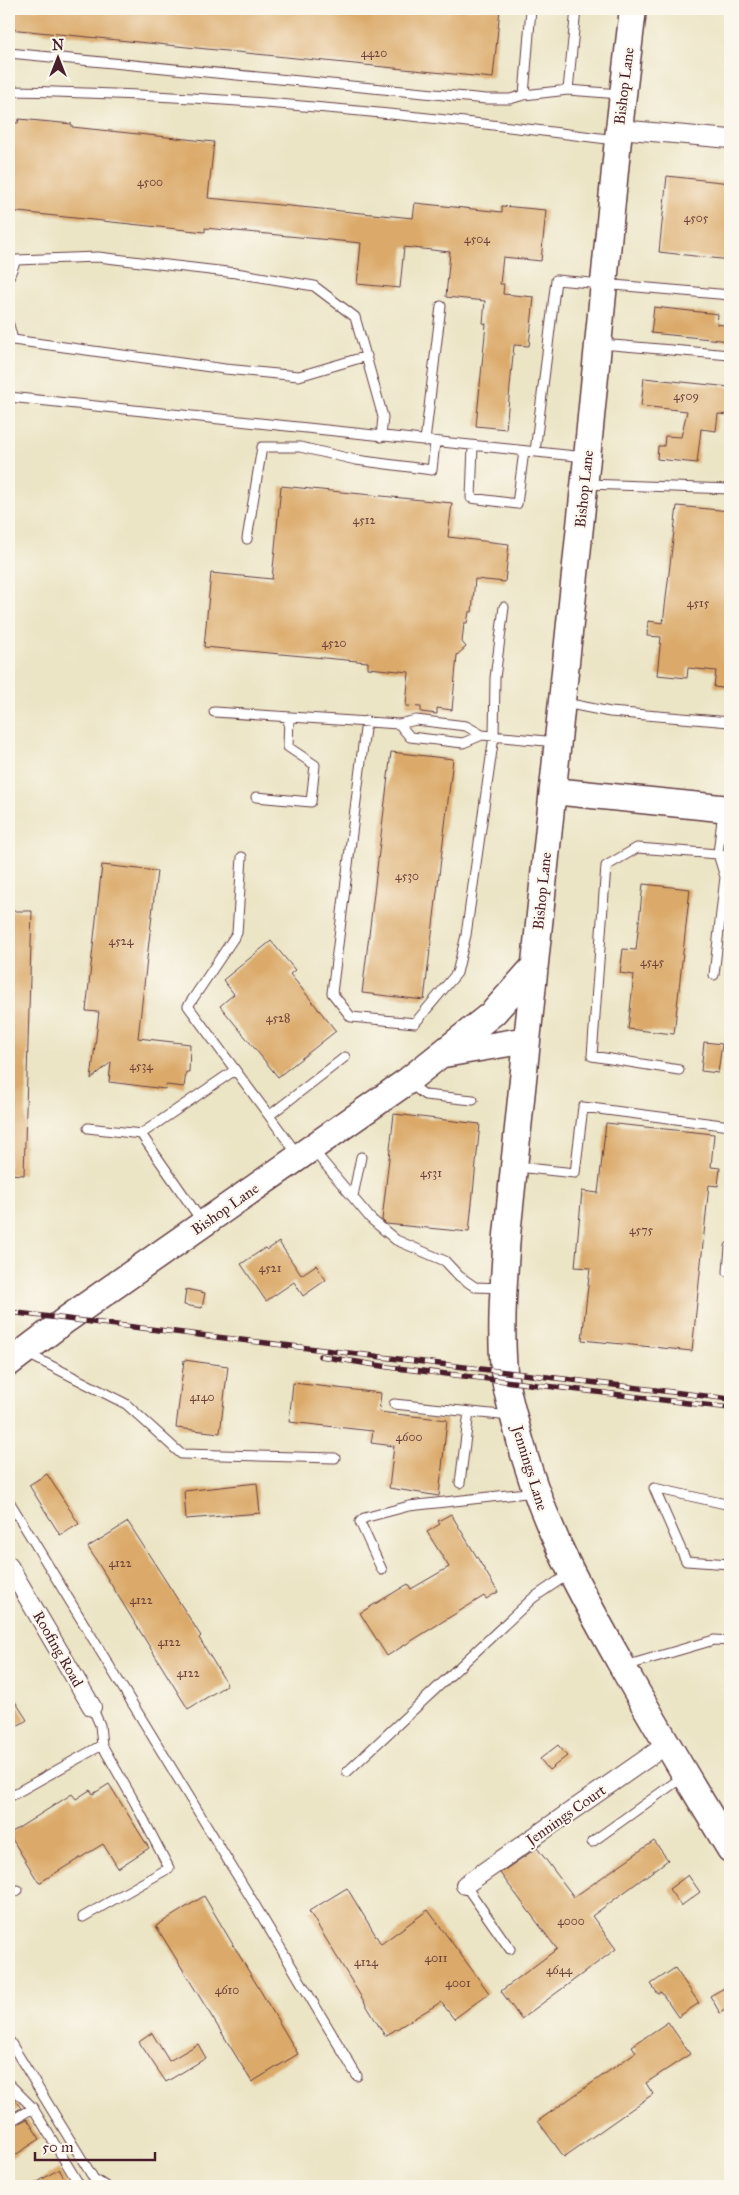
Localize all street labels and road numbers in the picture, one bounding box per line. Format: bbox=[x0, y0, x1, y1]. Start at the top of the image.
street label: Bishop Lane bbox=[610, 46, 638, 126]
street label: Bishop Lane bbox=[571, 449, 597, 529]
street label: Bishop Lane bbox=[529, 851, 555, 931]
street label: Bishop Lane bbox=[188, 1179, 262, 1239]
street label: Jennings Lane bbox=[507, 1421, 551, 1513]
street label: Roofing Road bbox=[29, 1608, 87, 1691]
street label: Jennings Court bbox=[521, 1781, 610, 1851]

